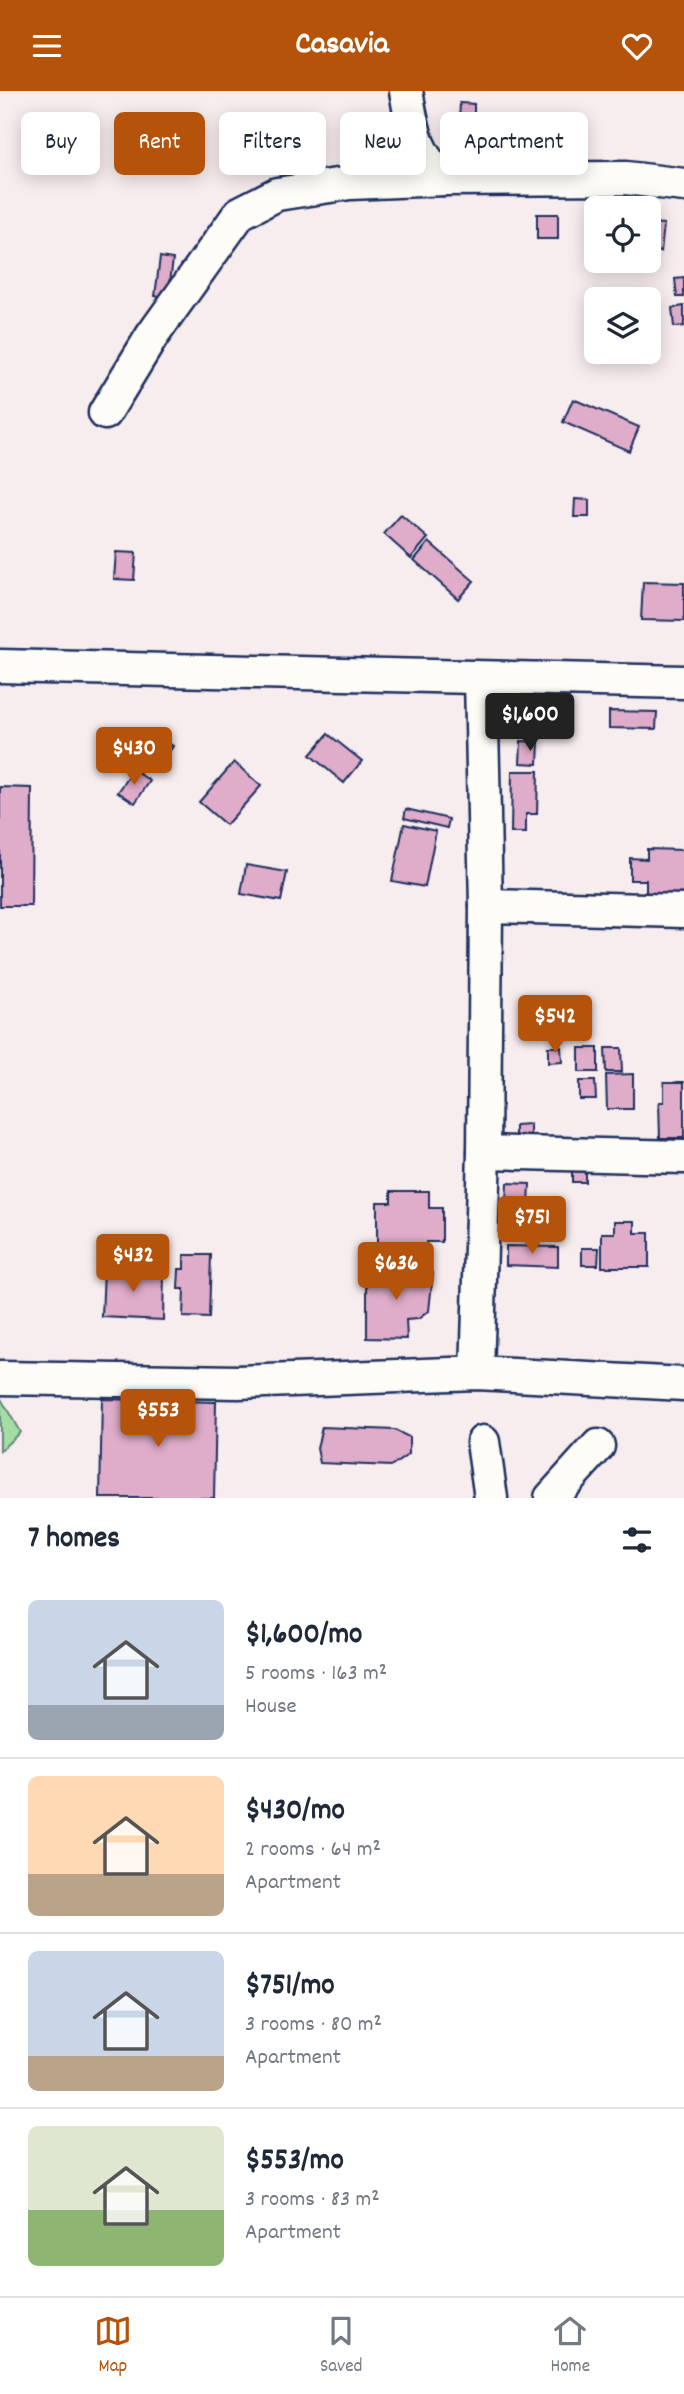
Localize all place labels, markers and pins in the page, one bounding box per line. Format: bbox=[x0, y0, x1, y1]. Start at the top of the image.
pin: $1,600 bbox=[473, 693, 587, 753]
pin: $430 bbox=[93, 727, 175, 787]
pin: $542 bbox=[514, 995, 596, 1055]
pin: $751 bbox=[491, 1197, 573, 1256]
pin: $432 bbox=[92, 1235, 174, 1294]
pin: $636 bbox=[355, 1243, 437, 1302]
pin: $553 bbox=[117, 1389, 199, 1449]

